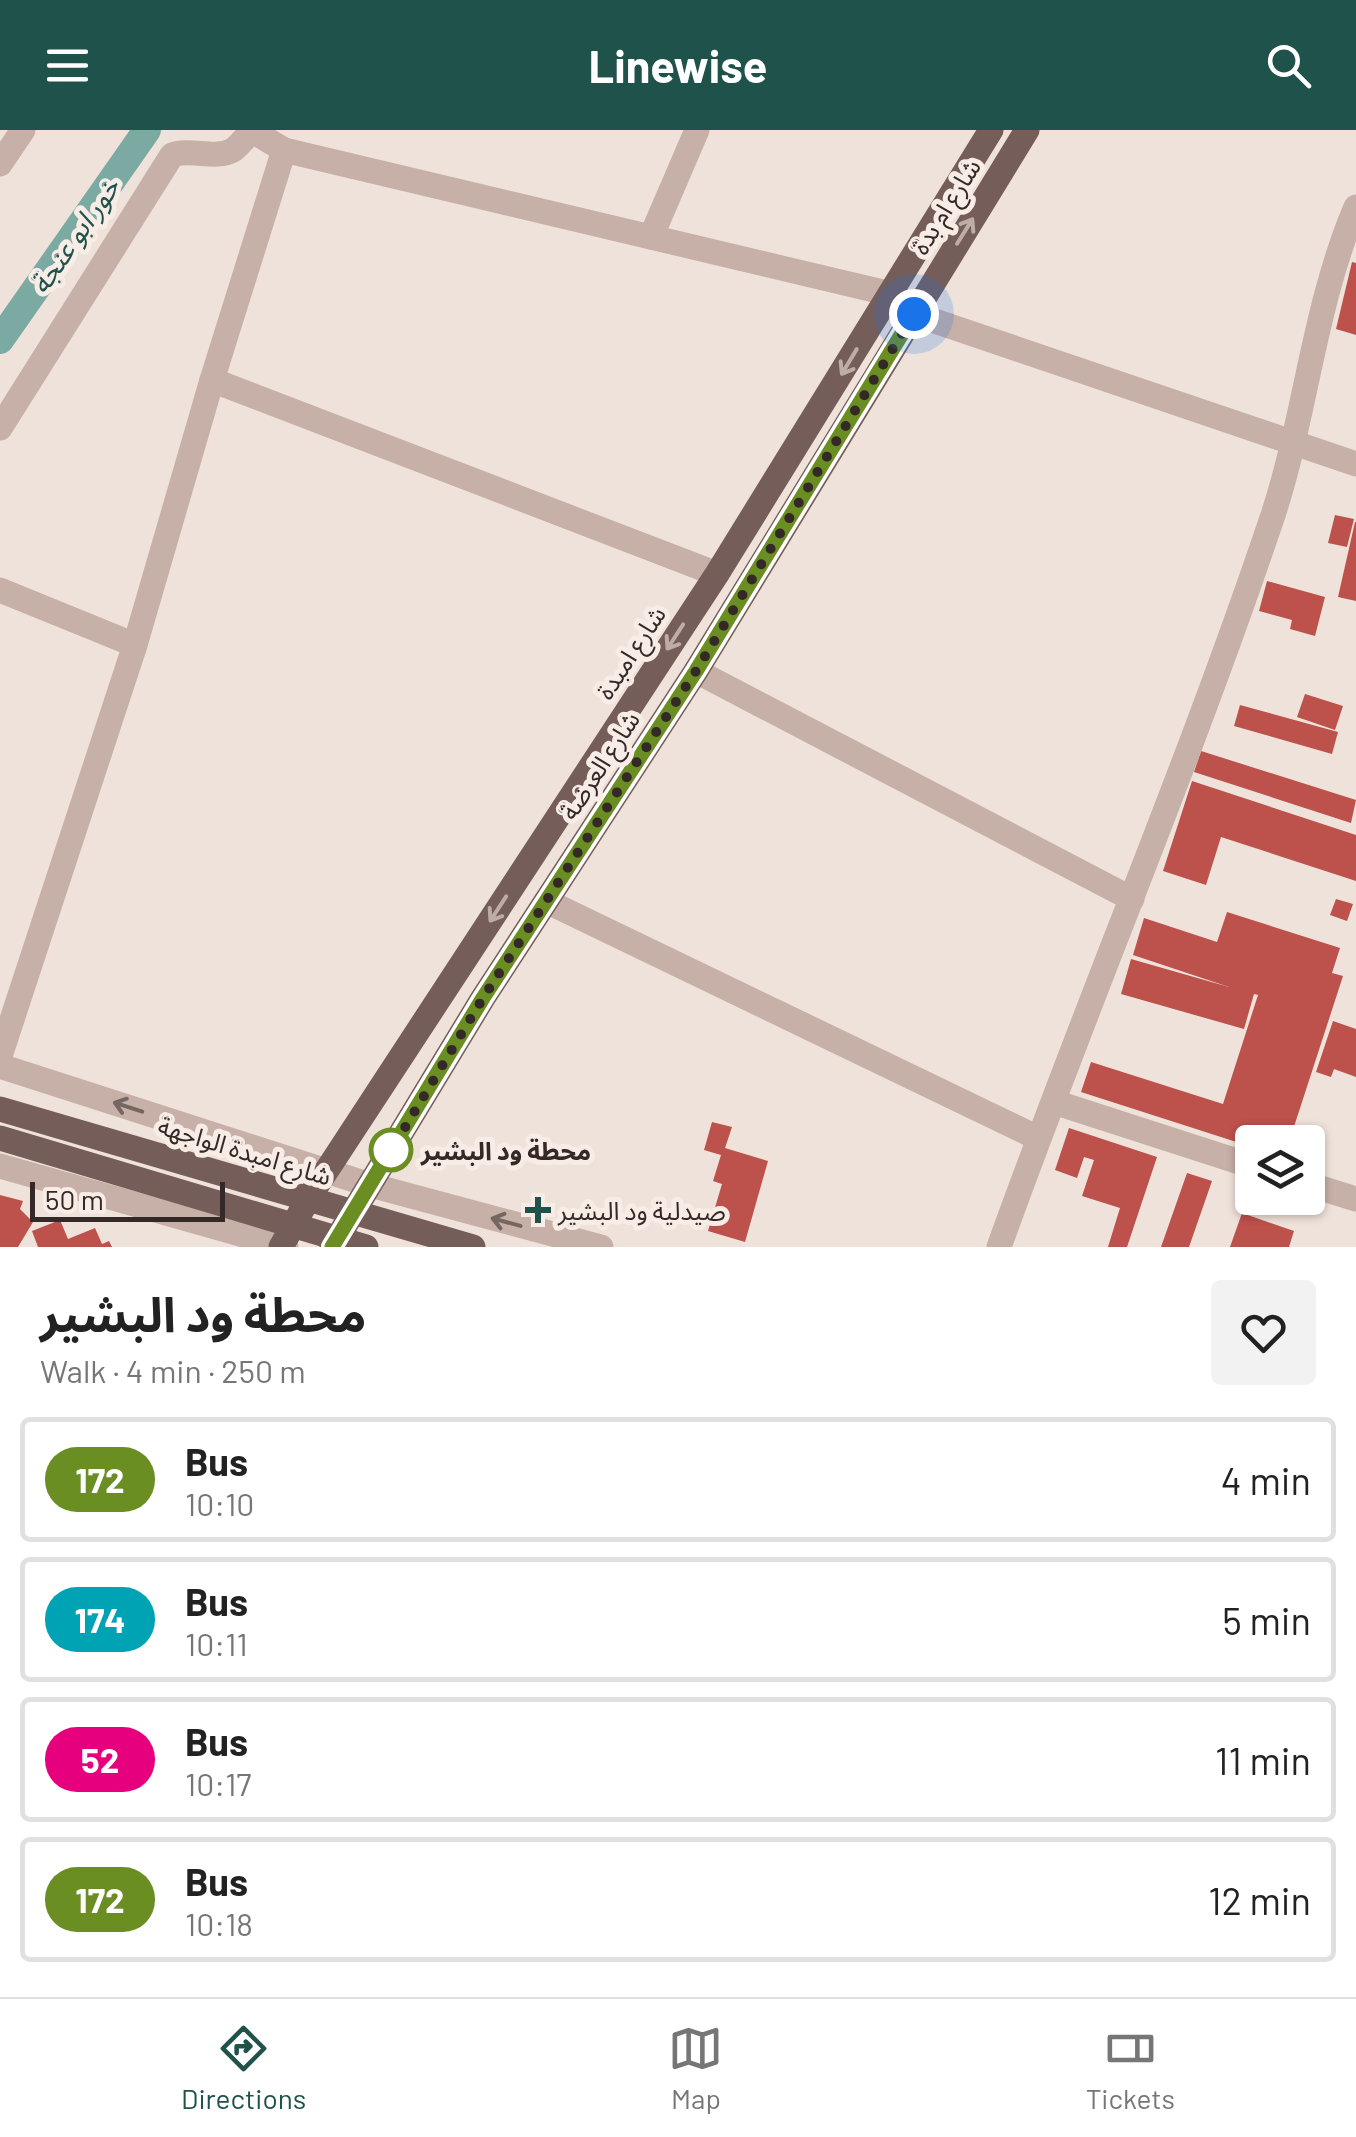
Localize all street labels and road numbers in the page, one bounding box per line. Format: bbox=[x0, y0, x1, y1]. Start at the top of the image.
street label: شارع ام بدة bbox=[904, 153, 991, 262]
street label: شارع امبدة bbox=[589, 600, 675, 707]
street label: شارع العرضة bbox=[553, 705, 649, 828]
street label: شارع امبدة الواجهة bbox=[153, 1109, 335, 1195]

